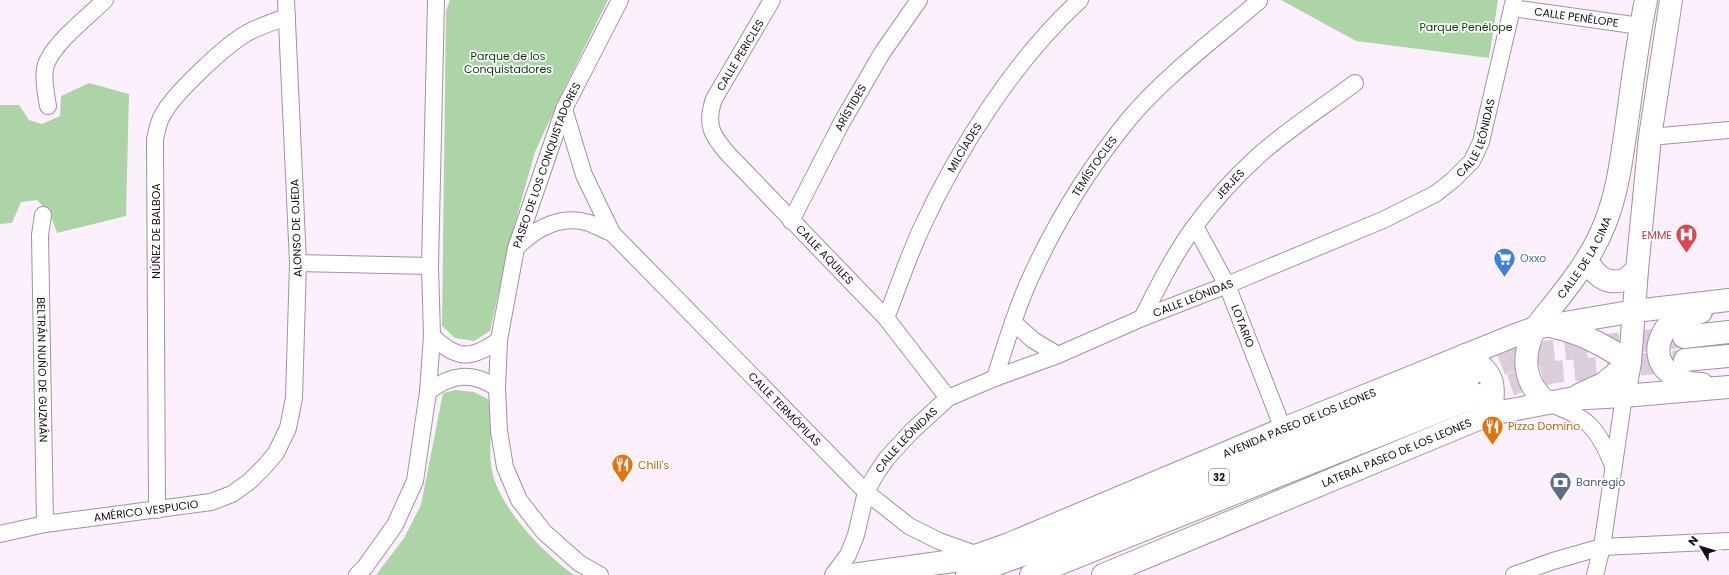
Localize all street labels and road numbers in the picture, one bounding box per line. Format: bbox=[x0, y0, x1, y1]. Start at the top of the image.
street label: CALLE PENÉLOPE bbox=[1533, 3, 1620, 31]
street label: CALLE PERICLES bbox=[712, 16, 768, 94]
street label: PASEO DE LOS CONQUISTADORES bbox=[509, 79, 584, 250]
street label: ARÍSTIDES bbox=[831, 81, 870, 134]
street label: CALLE LEÓNIDAS bbox=[1452, 97, 1499, 181]
street label: MILCÍADES bbox=[943, 120, 985, 175]
street label: TEMÍSTOCLES bbox=[1068, 133, 1121, 200]
street label: JERJES bbox=[1212, 165, 1248, 203]
street label: ALONSO DE OJEDA bbox=[286, 178, 306, 277]
street label: NÚÑEZ DE BALBOA bbox=[148, 183, 164, 279]
street label: CALLE DE LA CIMA bbox=[1553, 213, 1615, 302]
street label: CALLE AQUILES bbox=[792, 221, 857, 288]
street label: CALLE LEÓNIDAS bbox=[1150, 275, 1236, 321]
street label: BELTRÁN NUÑO DE GUZMÁN bbox=[33, 297, 52, 443]
street label: LOTARIO bbox=[1227, 302, 1259, 350]
street label: CALLE TERMÓPILAS bbox=[745, 368, 825, 450]
street label: AVENIDA PASEO DE LOS LEONES bbox=[1220, 384, 1378, 462]
street label: CALLE LEÓNIDAS bbox=[871, 403, 941, 476]
street label: LATERAL PASEO DE LOS LEONES bbox=[1319, 414, 1474, 491]
road number: 32 bbox=[1209, 469, 1229, 485]
street label: AMÉRICO VESPUCIO bbox=[93, 496, 200, 525]

